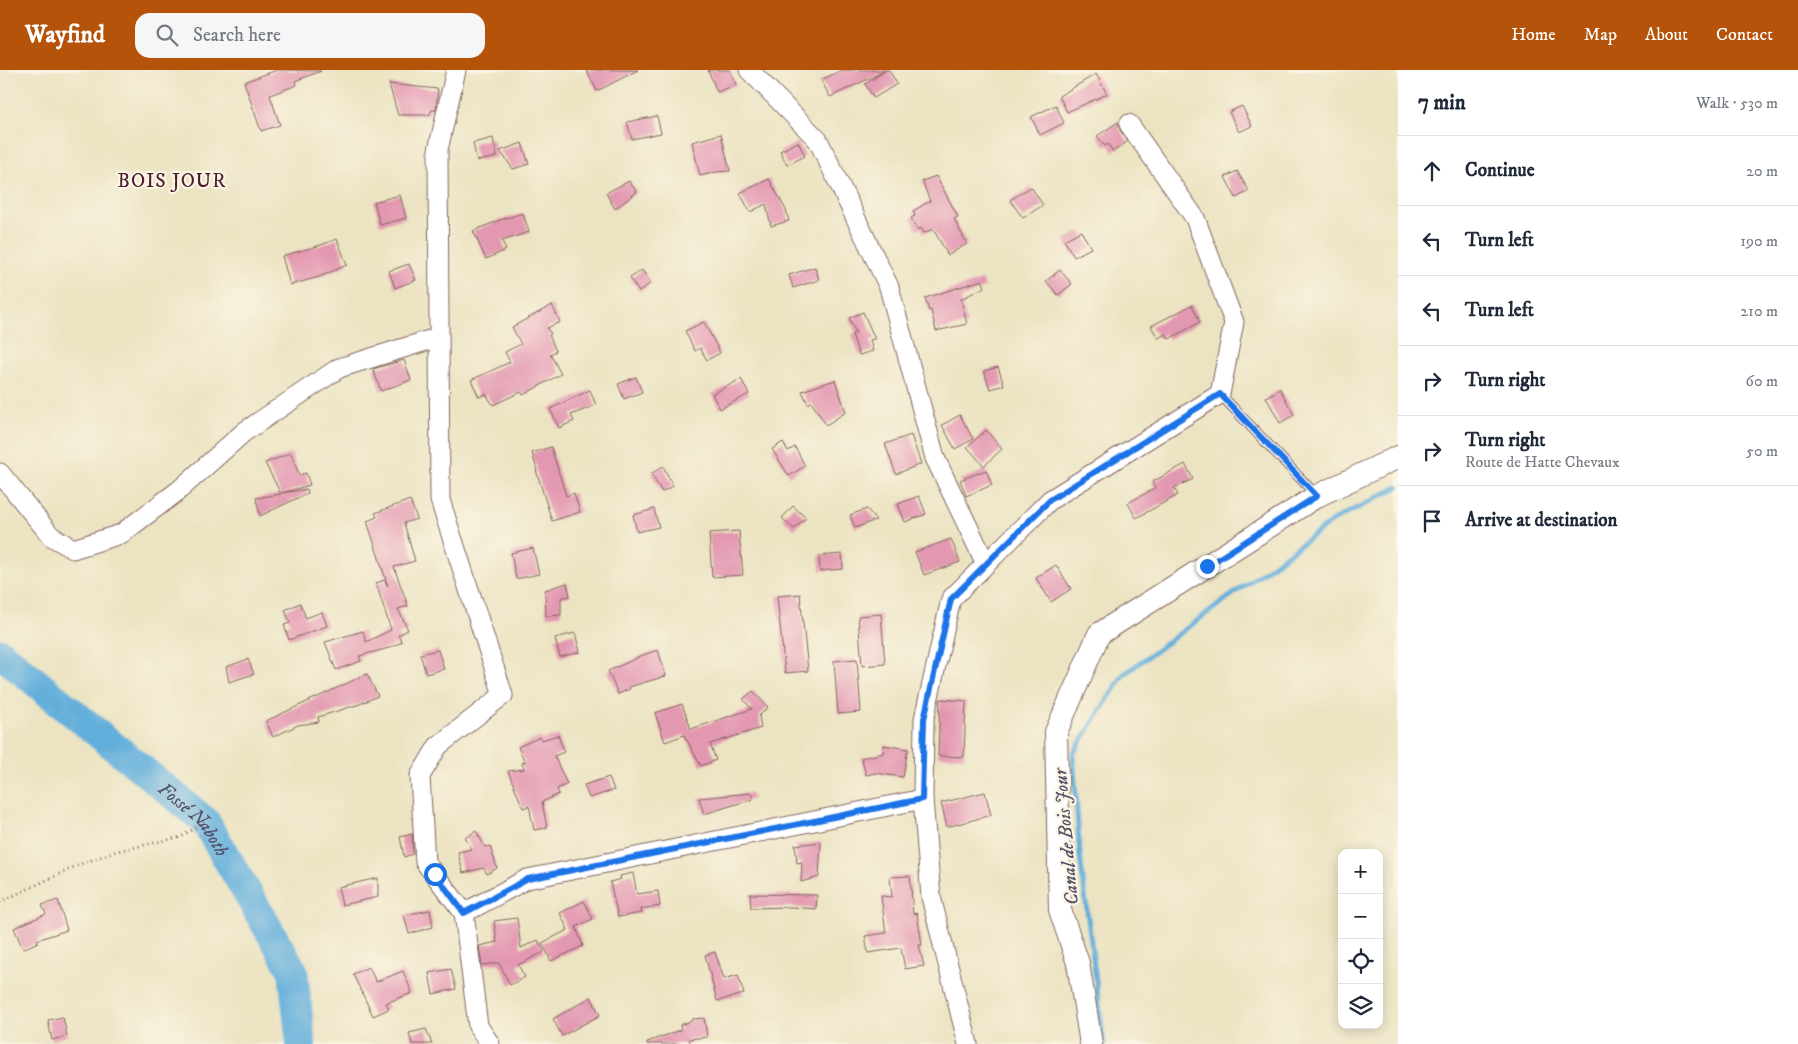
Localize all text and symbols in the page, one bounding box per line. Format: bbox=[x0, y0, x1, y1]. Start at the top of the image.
search box bbox=[135, 13, 485, 58]
text: Wayfind bbox=[25, 20, 105, 50]
icon: search bbox=[153, 21, 181, 49]
text: Search here bbox=[193, 24, 281, 47]
text: Home bbox=[1511, 24, 1556, 46]
text: Map bbox=[1584, 24, 1617, 46]
text: About bbox=[1645, 24, 1688, 46]
text: Contact bbox=[1716, 24, 1773, 46]
text: 7 min bbox=[1418, 90, 1466, 116]
text: Walk · 530 m bbox=[1696, 93, 1778, 113]
icon: ahead bbox=[1418, 157, 1446, 185]
text: Continue bbox=[1465, 159, 1535, 182]
text: 20 m bbox=[1746, 161, 1778, 181]
district label: BOIS JOUR bbox=[117, 169, 227, 194]
icon: left bbox=[1418, 227, 1446, 255]
text: Turn left bbox=[1465, 229, 1534, 252]
text: 190 m bbox=[1740, 231, 1778, 251]
icon: left bbox=[1418, 297, 1446, 325]
text: Turn left bbox=[1465, 299, 1534, 322]
text: 210 m bbox=[1740, 301, 1778, 321]
icon: right bbox=[1418, 367, 1446, 395]
text: Turn right bbox=[1465, 369, 1545, 392]
text: 60 m bbox=[1746, 371, 1778, 391]
text: Turn right bbox=[1465, 429, 1545, 452]
icon: right bbox=[1418, 437, 1446, 465]
text: 50 m bbox=[1746, 441, 1778, 461]
text: Route de Hatte Chevaux bbox=[1465, 452, 1620, 472]
icon: arrive bbox=[1418, 507, 1446, 535]
text: Arrive at destination bbox=[1465, 509, 1617, 532]
route end bbox=[1196, 555, 1219, 578]
water label: Canal de Bois Jour bbox=[1049, 765, 1084, 906]
water label: Fossé Naboth bbox=[153, 778, 233, 861]
map controls bbox=[1338, 849, 1383, 1029]
button: + bbox=[1338, 849, 1383, 894]
route start bbox=[424, 863, 447, 886]
button: − bbox=[1338, 894, 1383, 939]
button: locate bbox=[1338, 939, 1383, 984]
button: layers bbox=[1338, 984, 1383, 1029]

